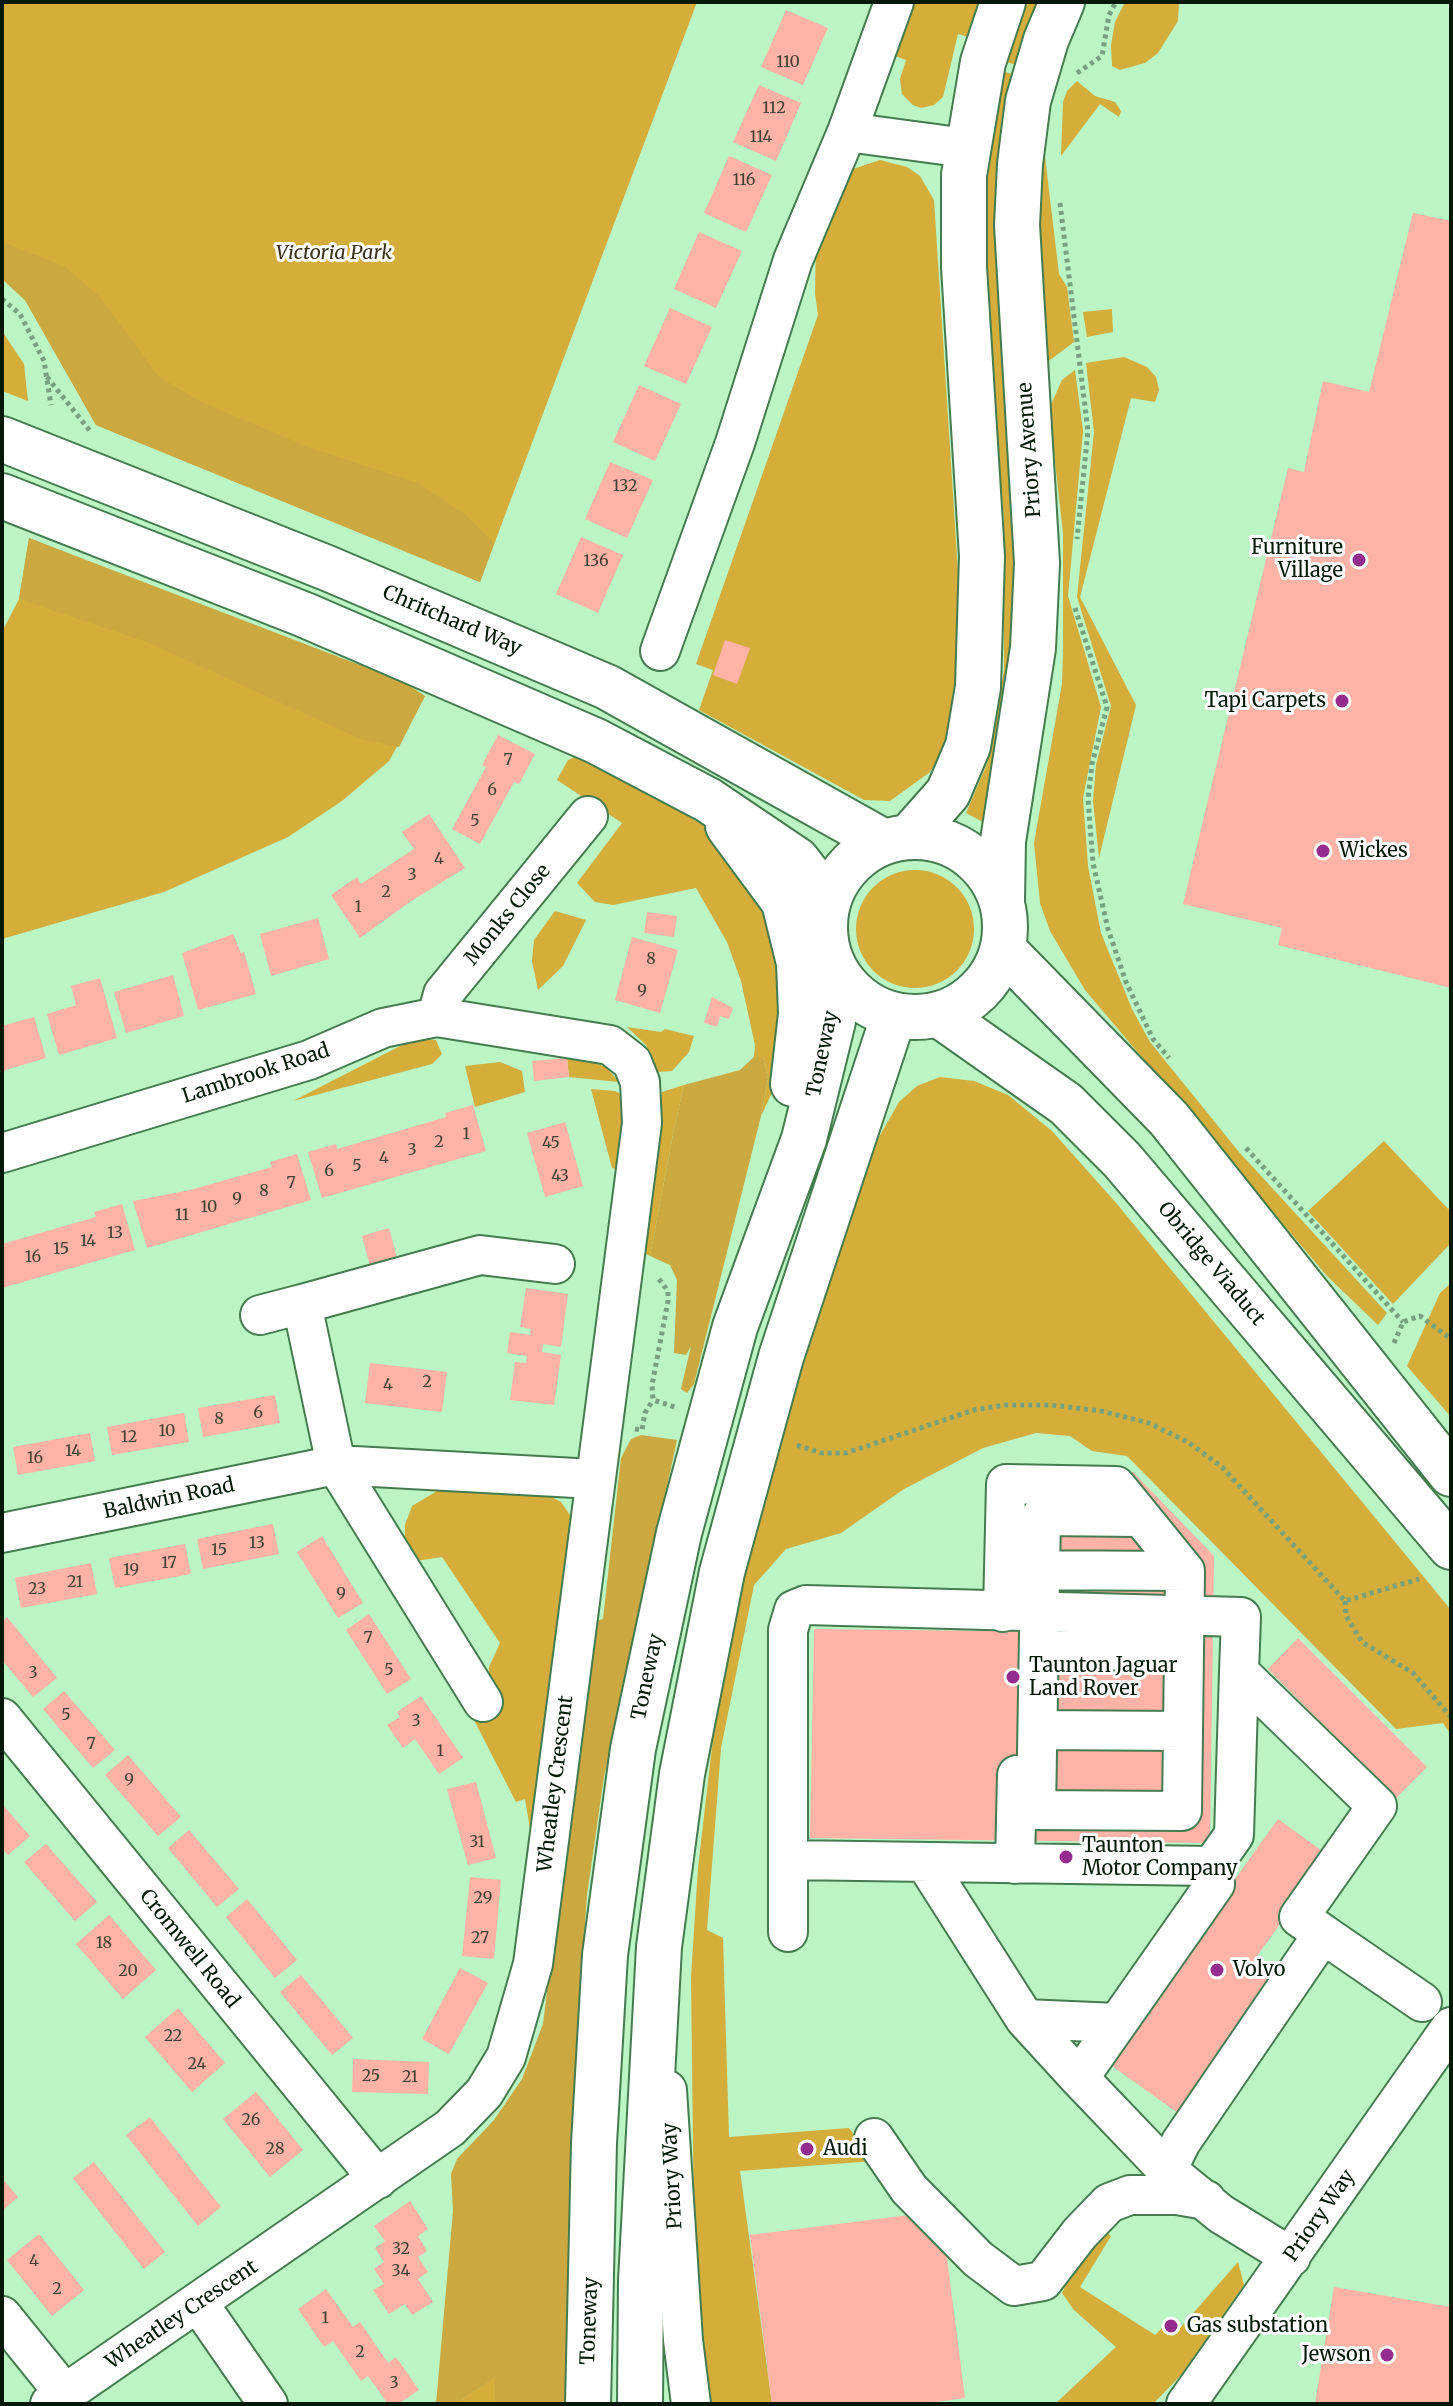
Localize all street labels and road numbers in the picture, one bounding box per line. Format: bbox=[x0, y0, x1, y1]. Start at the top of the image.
street label: Priory Avenue bbox=[1013, 382, 1047, 518]
street label: Chritchard Way bbox=[379, 581, 525, 661]
street label: Monks Close bbox=[460, 860, 556, 970]
street label: Toneway bbox=[802, 1009, 844, 1099]
street label: Lambrook Road bbox=[179, 1039, 333, 1109]
street label: Obridge Viaduct bbox=[1152, 1197, 1270, 1331]
street label: Baldwin Road bbox=[101, 1473, 237, 1525]
street label: Toneway bbox=[627, 1632, 669, 1722]
street label: Wheatley Crescent bbox=[533, 1694, 579, 1874]
street label: Cromwell Road bbox=[134, 1885, 244, 2013]
street label: Priory Way bbox=[658, 2122, 688, 2230]
street label: Priory Way bbox=[1280, 2165, 1360, 2267]
street label: Wheatley Crescent bbox=[101, 2255, 263, 2375]
street label: Toneway bbox=[576, 2277, 604, 2365]

